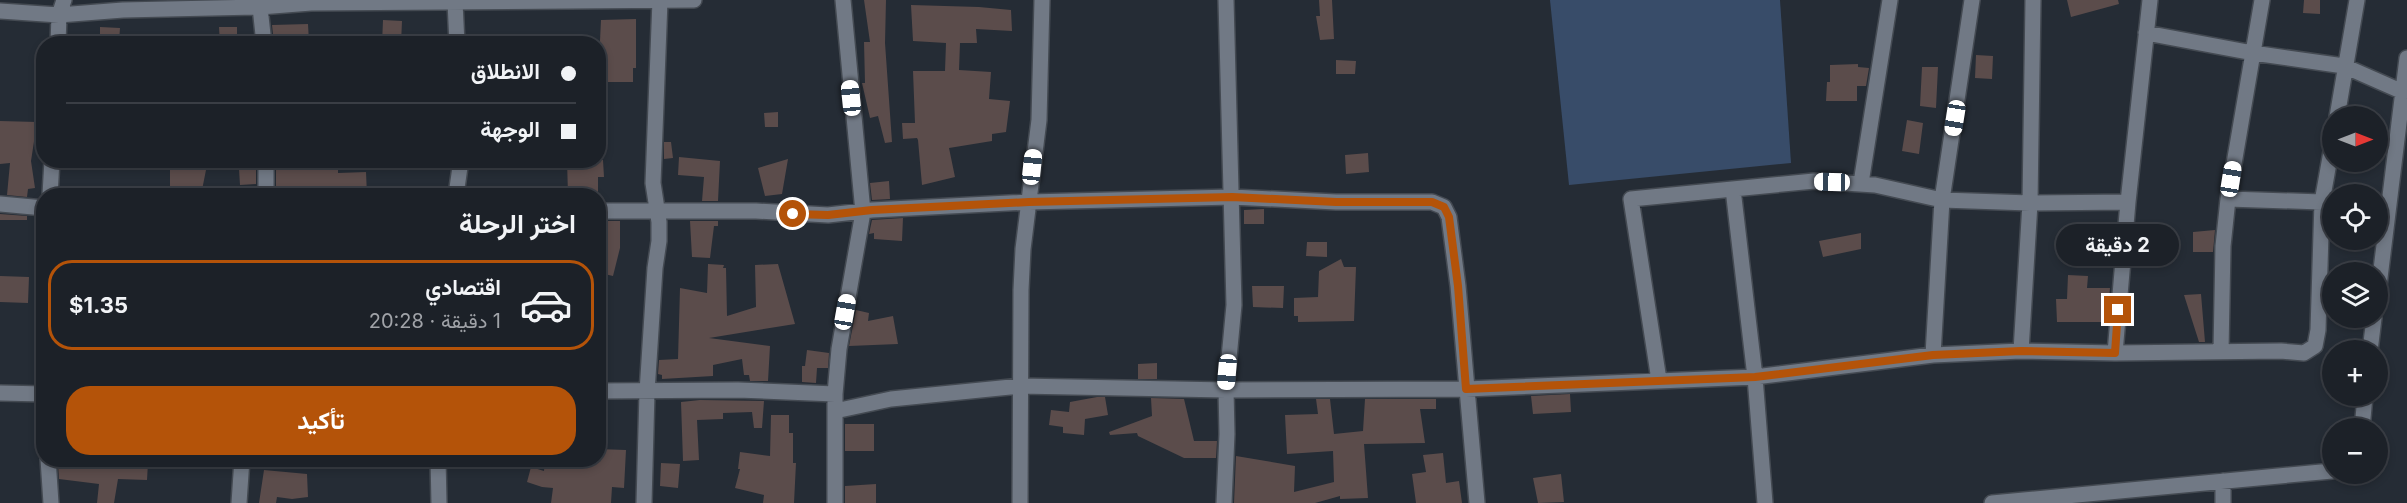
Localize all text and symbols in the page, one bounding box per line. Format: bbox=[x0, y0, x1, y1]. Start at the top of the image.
text: الانطلاق bbox=[471, 58, 540, 84]
car bbox=[840, 79, 862, 117]
car bbox=[1943, 99, 1967, 137]
north arrow bbox=[2322, 106, 2388, 172]
map controls bbox=[2322, 106, 2388, 484]
text: الوجهة bbox=[480, 116, 540, 142]
car bbox=[1021, 148, 1043, 186]
car bbox=[2219, 160, 2243, 198]
car bbox=[1814, 173, 1850, 191]
button: locate bbox=[2322, 184, 2388, 250]
route start bbox=[779, 200, 806, 227]
text: اختر الرحلة bbox=[459, 207, 576, 240]
callout: 2 دقيقة bbox=[2056, 223, 2180, 265]
text: 2 دقيقة bbox=[2085, 233, 2150, 257]
button: layers bbox=[2322, 262, 2388, 328]
text: اقتصادي bbox=[425, 274, 501, 300]
icon: car bbox=[519, 278, 573, 332]
text: $1.35 bbox=[69, 292, 128, 318]
car bbox=[833, 293, 857, 331]
route end bbox=[2104, 296, 2131, 323]
text: 1 دقيقة · 20:28 bbox=[369, 309, 501, 333]
button: + bbox=[2322, 340, 2388, 406]
car bbox=[1216, 353, 1238, 391]
button: تأكيد bbox=[66, 386, 576, 455]
button: − bbox=[2322, 418, 2388, 484]

